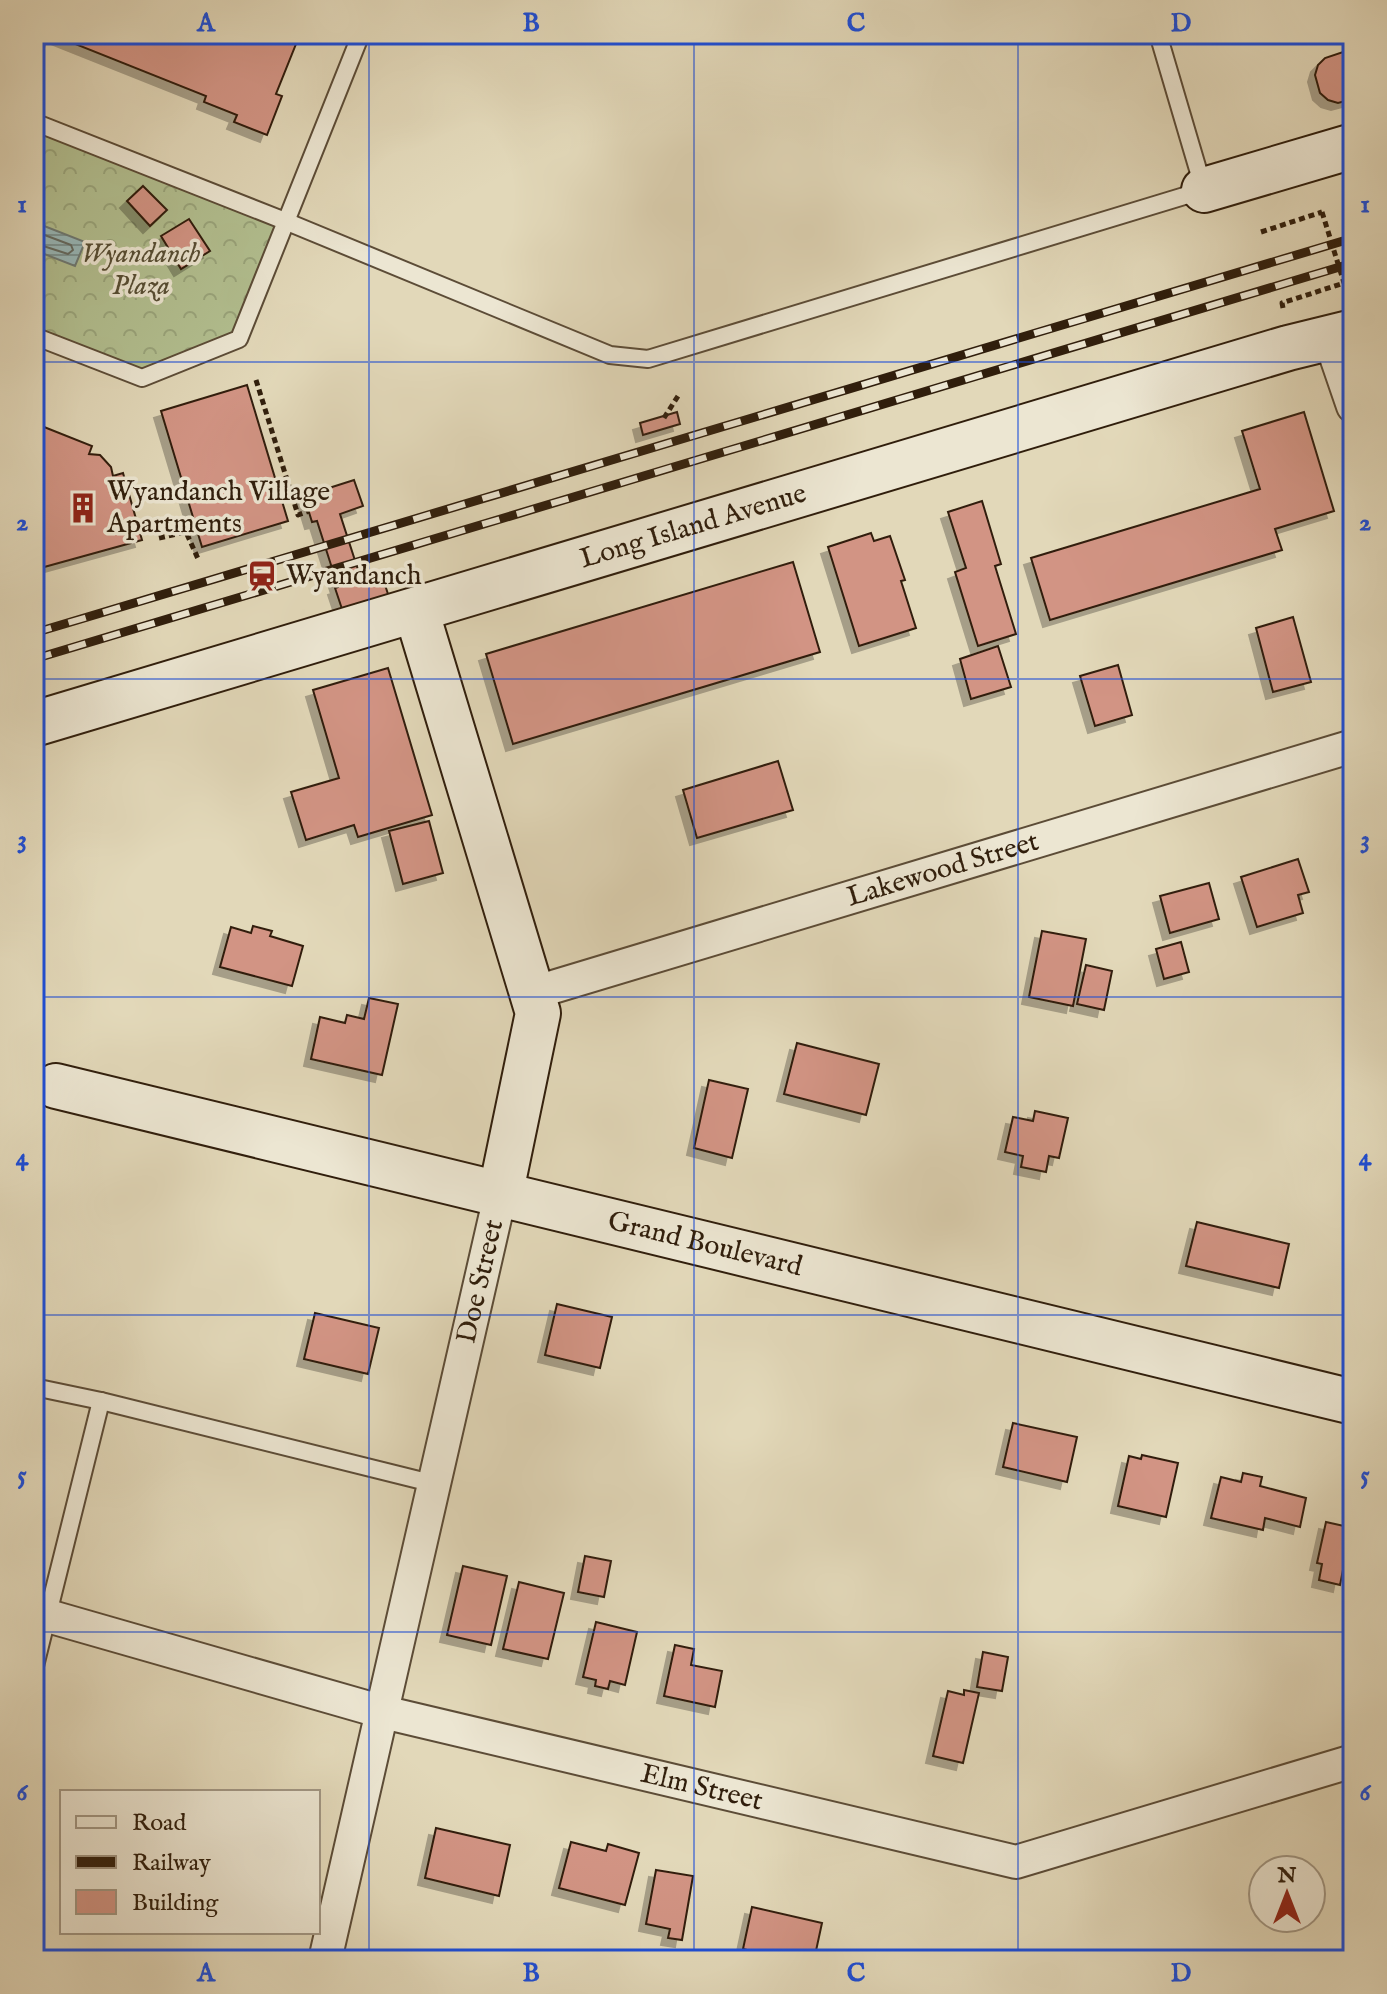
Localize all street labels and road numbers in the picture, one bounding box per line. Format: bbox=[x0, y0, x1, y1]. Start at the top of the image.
street label: Long Island Avenue bbox=[576, 476, 811, 577]
street label: Lakewood Street bbox=[843, 824, 1043, 915]
street label: Grand Boulevard bbox=[604, 1204, 806, 1285]
street label: Doe Street bbox=[449, 1216, 512, 1347]
street label: Elm Street bbox=[637, 1756, 767, 1819]

